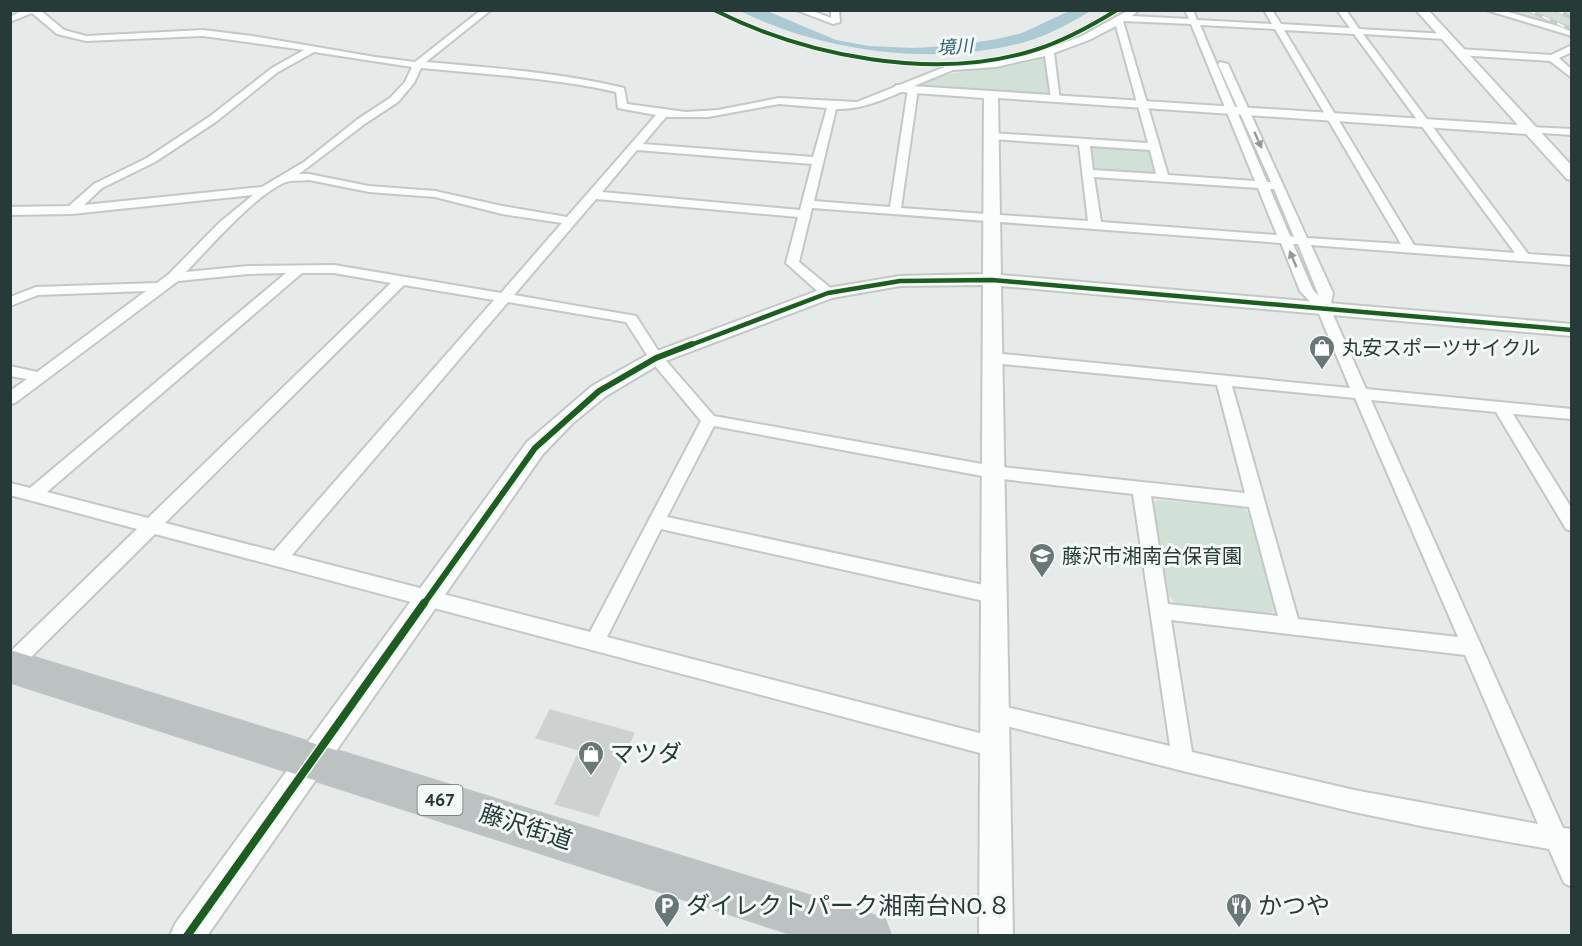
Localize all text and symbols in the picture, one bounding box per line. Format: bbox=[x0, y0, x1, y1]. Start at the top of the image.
water label: 境川 bbox=[936, 34, 976, 59]
one-way arrow bbox=[1253, 132, 1262, 149]
one-way arrow bbox=[1288, 250, 1298, 268]
shop icon: 丸安スポーツサイクル bbox=[1307, 333, 1337, 371]
place label: 丸安スポーツサイクル bbox=[1342, 335, 1541, 361]
school or university icon: 藤沢市湘南台保育園 bbox=[1027, 541, 1057, 579]
place label: 藤沢市湘南台保育園 bbox=[1062, 543, 1242, 569]
place label: マツダ bbox=[610, 738, 682, 769]
shop icon: マツダ bbox=[576, 739, 606, 777]
road number: 467 bbox=[418, 785, 462, 815]
street label: 藤沢街道 bbox=[476, 797, 577, 856]
place label: ダイレクトパーク湘南台NO.８ bbox=[686, 890, 1011, 921]
place label: かつや bbox=[1258, 890, 1330, 921]
parking icon: ダイレクトパーク湘南台NO.８ bbox=[652, 891, 682, 929]
restaurant icon: かつや bbox=[1224, 891, 1254, 929]

